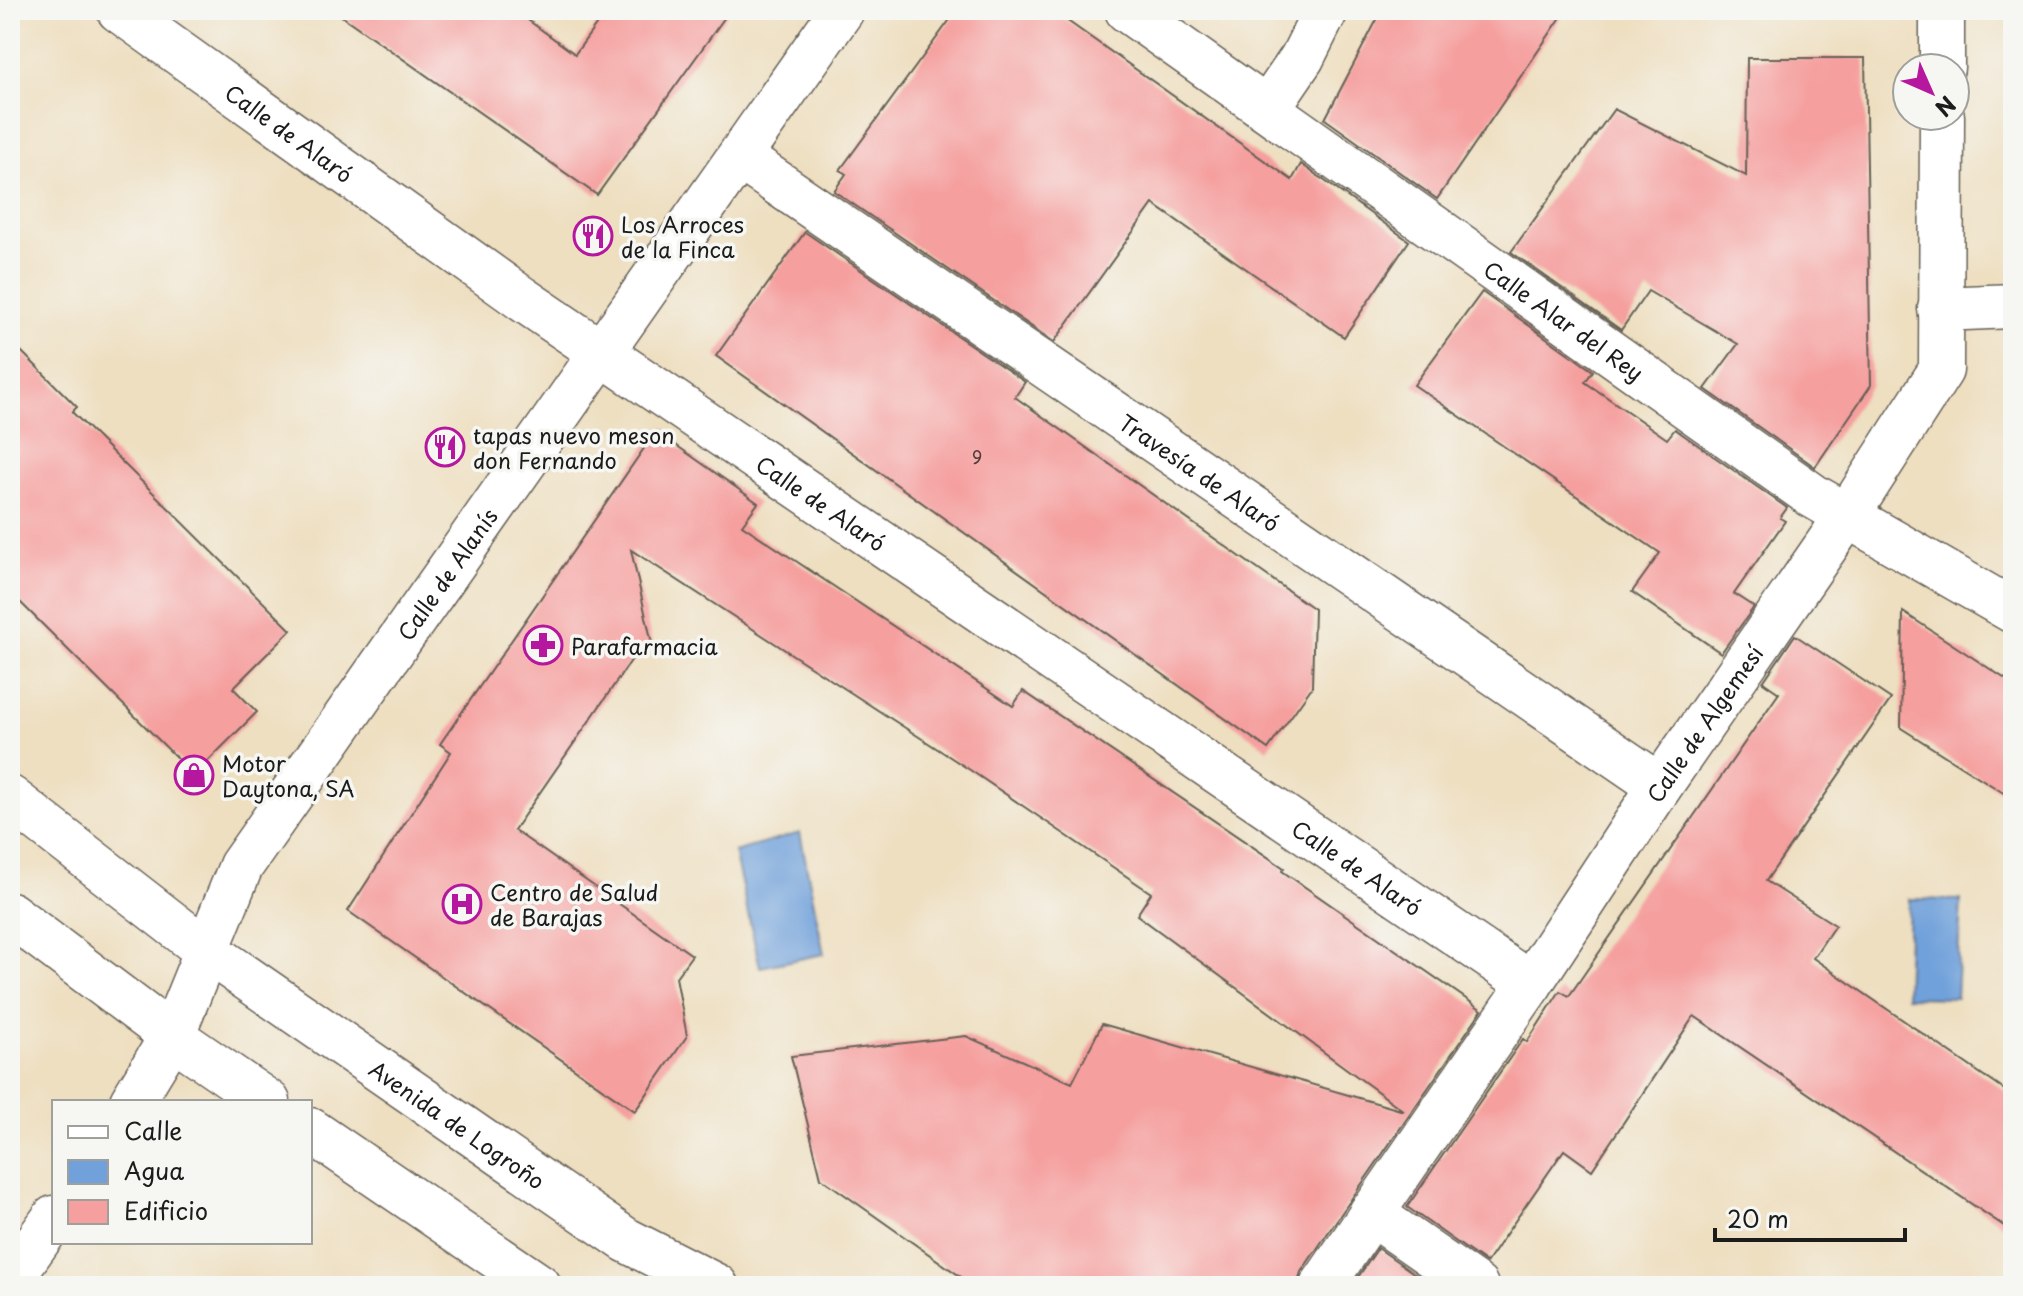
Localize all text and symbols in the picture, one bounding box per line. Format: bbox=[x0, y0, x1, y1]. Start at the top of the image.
north arrow bbox=[1891, 52, 1971, 132]
street label: Calle de Alaró bbox=[219, 75, 360, 190]
text: N bbox=[1928, 89, 1964, 125]
place label: Los Arroces de la Finca bbox=[621, 207, 744, 265]
restaurant icon: Los Arroces de la Finca bbox=[572, 215, 614, 257]
street label: Calle Alar del Rey bbox=[1478, 252, 1651, 388]
street label: Travesía de Alaró bbox=[1113, 405, 1287, 538]
place label: tapas nuevo meson don Fernando bbox=[473, 418, 674, 476]
restaurant icon: tapas nuevo meson don Fernando bbox=[424, 426, 466, 468]
house number: 9 bbox=[972, 443, 982, 470]
street label: Calle de Alaró bbox=[750, 446, 893, 558]
street label: Calle de Alanís bbox=[388, 500, 504, 647]
pharmacy icon: Parafarmacia bbox=[522, 624, 564, 666]
place label: Parafarmacia bbox=[571, 629, 718, 662]
street label: Calle de Algemesí bbox=[1637, 637, 1770, 808]
place label: Motor Daytona, SA bbox=[222, 746, 355, 804]
shop icon: Motor Daytona, SA bbox=[173, 754, 215, 796]
street label: Calle de Alaró bbox=[1286, 811, 1429, 923]
place label: Centro de Salud de Barajas bbox=[490, 875, 658, 933]
hospital icon: Centro de Salud de Barajas bbox=[441, 883, 483, 925]
street label: Avenida de Logroño bbox=[363, 1052, 552, 1196]
legend bbox=[52, 1100, 312, 1244]
text: Calle bbox=[124, 1112, 182, 1148]
text: Agua bbox=[124, 1152, 184, 1188]
text: Edificio bbox=[124, 1192, 208, 1228]
scale bar bbox=[1715, 1192, 1905, 1242]
text: 20 m bbox=[1727, 1200, 1789, 1236]

